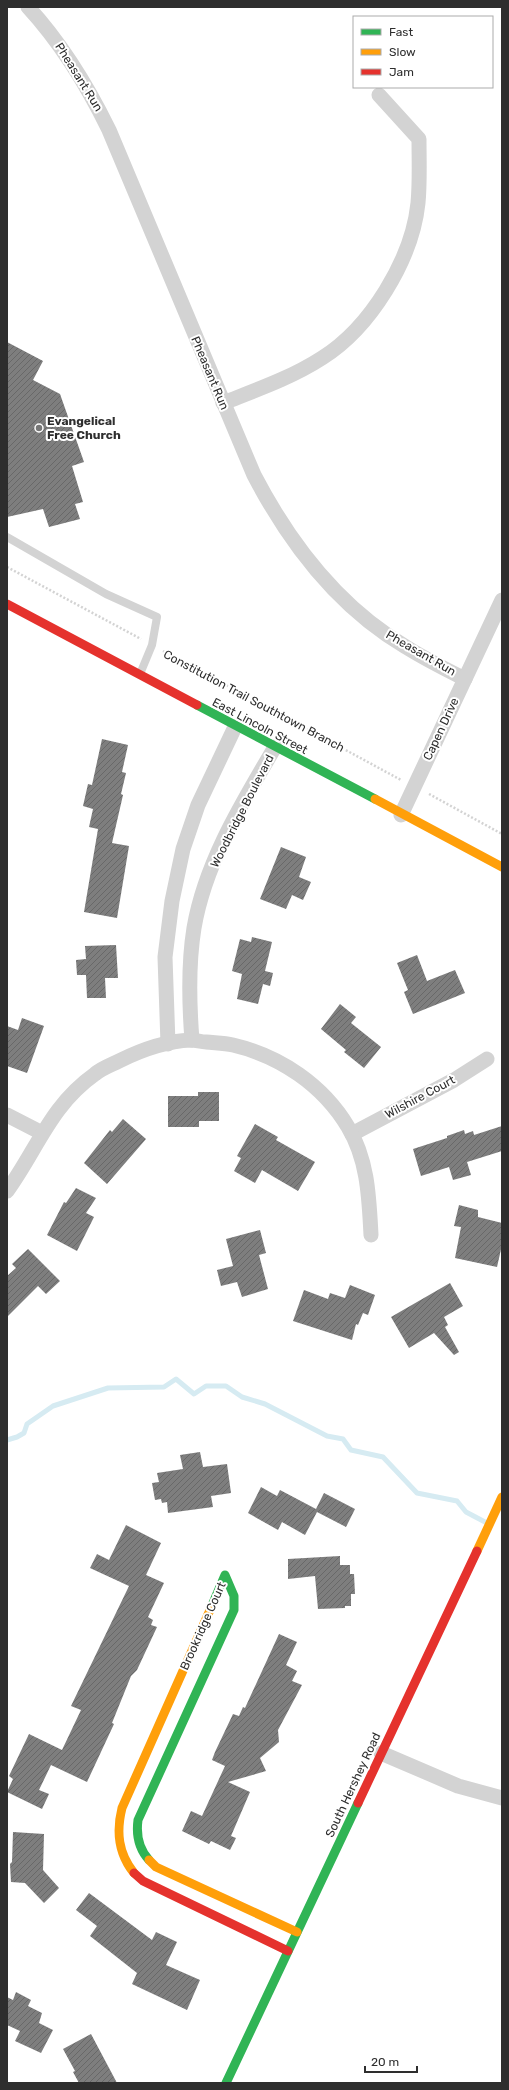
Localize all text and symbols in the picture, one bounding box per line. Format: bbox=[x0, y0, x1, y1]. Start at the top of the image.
legend bbox=[353, 16, 493, 88]
text: Fast bbox=[389, 25, 413, 39]
street label: Pheasant Run bbox=[52, 40, 106, 114]
text: Slow bbox=[389, 45, 416, 59]
text: Jam bbox=[389, 65, 414, 79]
street label: Pheasant Run bbox=[188, 334, 232, 412]
place label: Evangelical Free Church bbox=[47, 414, 121, 442]
marker: Evangelical Free Church bbox=[34, 423, 44, 433]
street label: Pheasant Run bbox=[384, 627, 458, 679]
street label: Constitution Trail Southtown Branch bbox=[161, 647, 347, 755]
street label: East Lincoln Street bbox=[210, 695, 310, 757]
street label: Capen Drive bbox=[420, 695, 462, 763]
street label: Woodbridge Boulevard bbox=[207, 752, 277, 870]
street label: Wilshire Court bbox=[383, 1073, 458, 1121]
street label: Brookridge Court bbox=[177, 1579, 229, 1672]
street label: South Hershey Road bbox=[323, 1730, 383, 1840]
scale bar bbox=[365, 2048, 417, 2074]
text: 20 m bbox=[371, 2055, 399, 2069]

